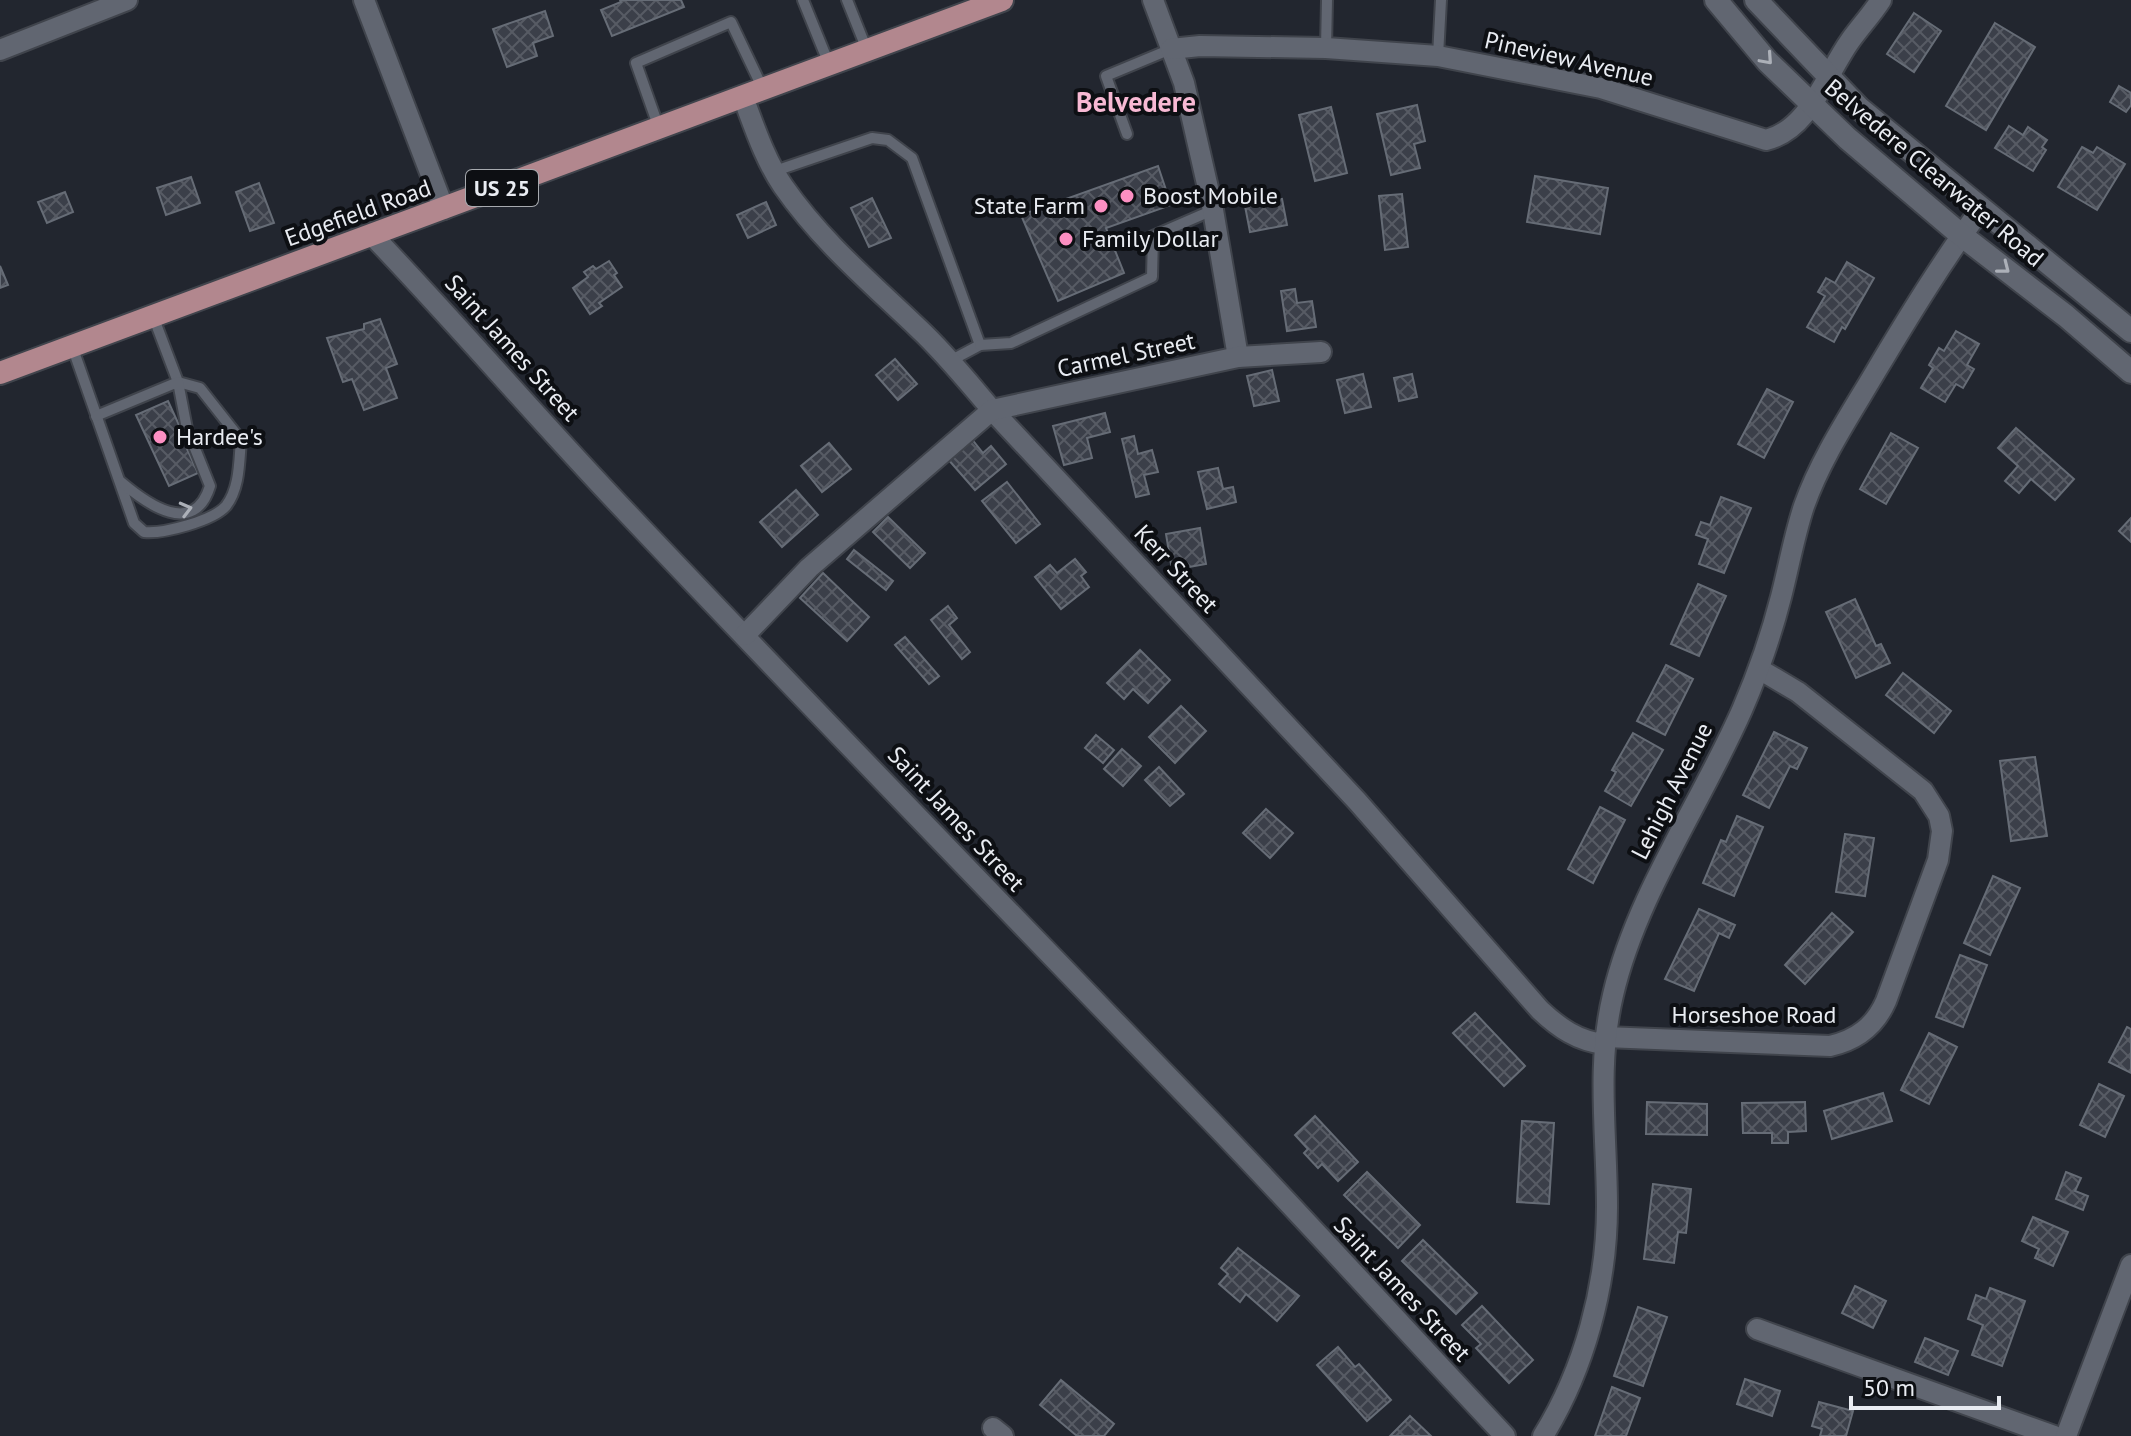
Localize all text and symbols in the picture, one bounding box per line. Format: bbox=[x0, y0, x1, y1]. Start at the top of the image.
street label: Pineview Avenue bbox=[1482, 24, 1657, 93]
one-way arrow bbox=[1757, 50, 1771, 65]
street label: Belvedere Clearwater Road bbox=[1818, 72, 2050, 273]
district label: Belvedere bbox=[1076, 83, 1196, 120]
road number: US 25 bbox=[466, 170, 538, 206]
street label: Edgefield Road bbox=[281, 172, 435, 253]
place label: Boost Mobile bbox=[1143, 180, 1278, 211]
marker: Boost Mobile bbox=[1118, 187, 1136, 205]
place label: State Farm bbox=[974, 190, 1085, 221]
marker: State Farm bbox=[1092, 197, 1110, 215]
place label: Family Dollar bbox=[1082, 223, 1219, 254]
marker: Family Dollar bbox=[1057, 230, 1075, 248]
one-way arrow bbox=[1994, 258, 2009, 273]
street label: Saint James Street bbox=[438, 268, 587, 428]
street label: Carmel Street bbox=[1054, 325, 1197, 384]
place label: Hardee's bbox=[176, 421, 263, 452]
marker: Hardee's bbox=[151, 428, 169, 446]
one-way arrow bbox=[179, 502, 192, 519]
street label: Kerr Street bbox=[1128, 518, 1225, 619]
street label: Lehigh Avenue bbox=[1624, 717, 1719, 864]
street label: Saint James Street bbox=[881, 740, 1032, 898]
street label: Horseshoe Road bbox=[1672, 999, 1836, 1030]
street label: Saint James Street bbox=[1327, 1210, 1478, 1368]
scale bar bbox=[1851, 1360, 1999, 1410]
text: 50 m bbox=[1863, 1372, 1915, 1403]

